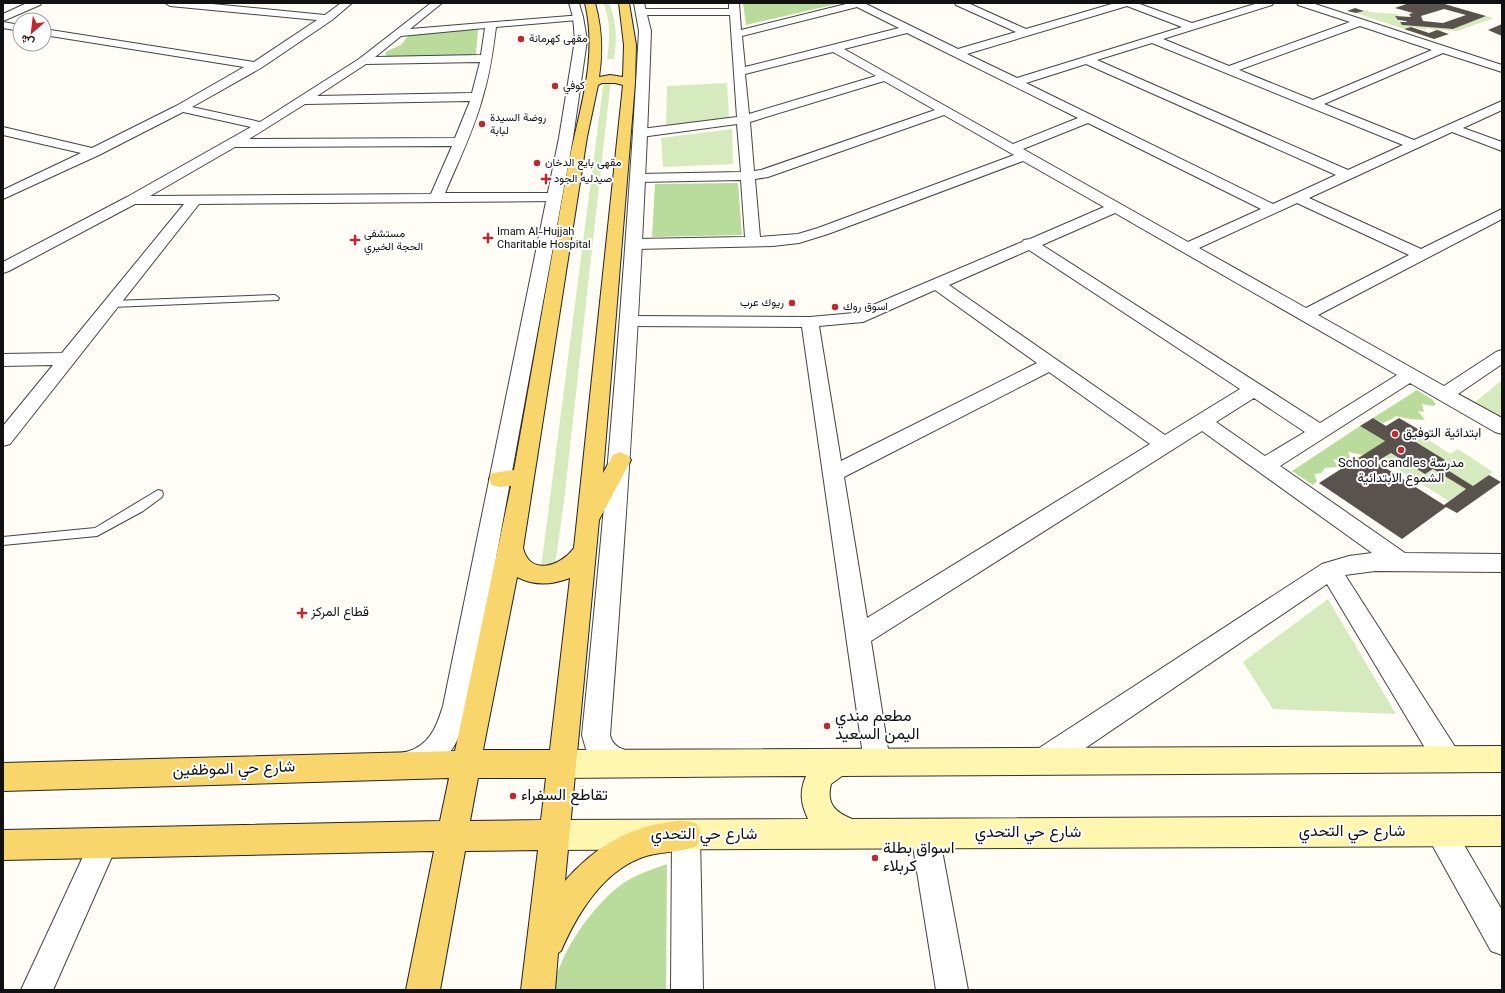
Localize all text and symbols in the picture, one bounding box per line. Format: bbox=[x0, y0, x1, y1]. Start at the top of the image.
north arrow bbox=[12, 12, 52, 52]
text: ش bbox=[18, 29, 38, 50]
place label: مقهى كهرمانة bbox=[529, 31, 588, 48]
marker: مقهى كهرمانة bbox=[516, 34, 526, 44]
place label: كوفي bbox=[563, 78, 585, 95]
marker: كوفي bbox=[550, 81, 560, 91]
place label: روضة السيدة لبابة bbox=[490, 110, 547, 140]
marker: روضة السيدة لبابة bbox=[477, 119, 487, 129]
place label: مقهى بايع الدخان bbox=[545, 155, 621, 172]
marker: مقهى بايع الدخان bbox=[532, 158, 542, 168]
place label: صيدليه الجود bbox=[554, 171, 612, 188]
marker: صيدليه الجود bbox=[541, 174, 551, 184]
place label: Imam Al-Hujjah Charitable Hospital bbox=[497, 224, 591, 254]
place label: مستشفى الحجة الخيري bbox=[364, 226, 423, 256]
marker: Imam Al-Hujjah Charitable Hospital bbox=[482, 232, 494, 244]
marker: مستشفى الحجة الخيري bbox=[349, 234, 361, 246]
place label: ريوك عرب bbox=[740, 295, 784, 312]
marker: ريوك عرب bbox=[787, 298, 797, 308]
place label: اسوق روك bbox=[843, 299, 888, 316]
marker: اسوق روك bbox=[830, 302, 840, 312]
place label: ابتدائية التوفيق bbox=[1403, 424, 1481, 444]
marker: ابتدائية التوفيق bbox=[1390, 429, 1400, 439]
marker: School candles مدرسة الشموع الابتدائية bbox=[1396, 445, 1406, 455]
place label: School candles مدرسة الشموع الابتدائية bbox=[1338, 454, 1464, 489]
place label: قطاع المركز bbox=[310, 603, 369, 623]
marker: قطاع المركز bbox=[296, 607, 308, 619]
place label: مطعم مندي اليمن السعيد bbox=[835, 705, 919, 748]
marker: مطعم مندي اليمن السعيد bbox=[822, 721, 832, 731]
street label: شارع حي الموظفين bbox=[172, 755, 296, 785]
place label: تقاطع السفراء bbox=[521, 784, 608, 809]
marker: تقاطع السفراء bbox=[508, 791, 518, 801]
street label: شارع حي التحدي bbox=[1299, 820, 1405, 845]
street label: شارع حي التحدي bbox=[975, 821, 1081, 846]
street label: شارع حي التحدي bbox=[651, 823, 757, 848]
place label: اسواق بطلة كربلاء bbox=[883, 837, 954, 880]
marker: اسواق بطلة كربلاء bbox=[870, 853, 880, 863]

